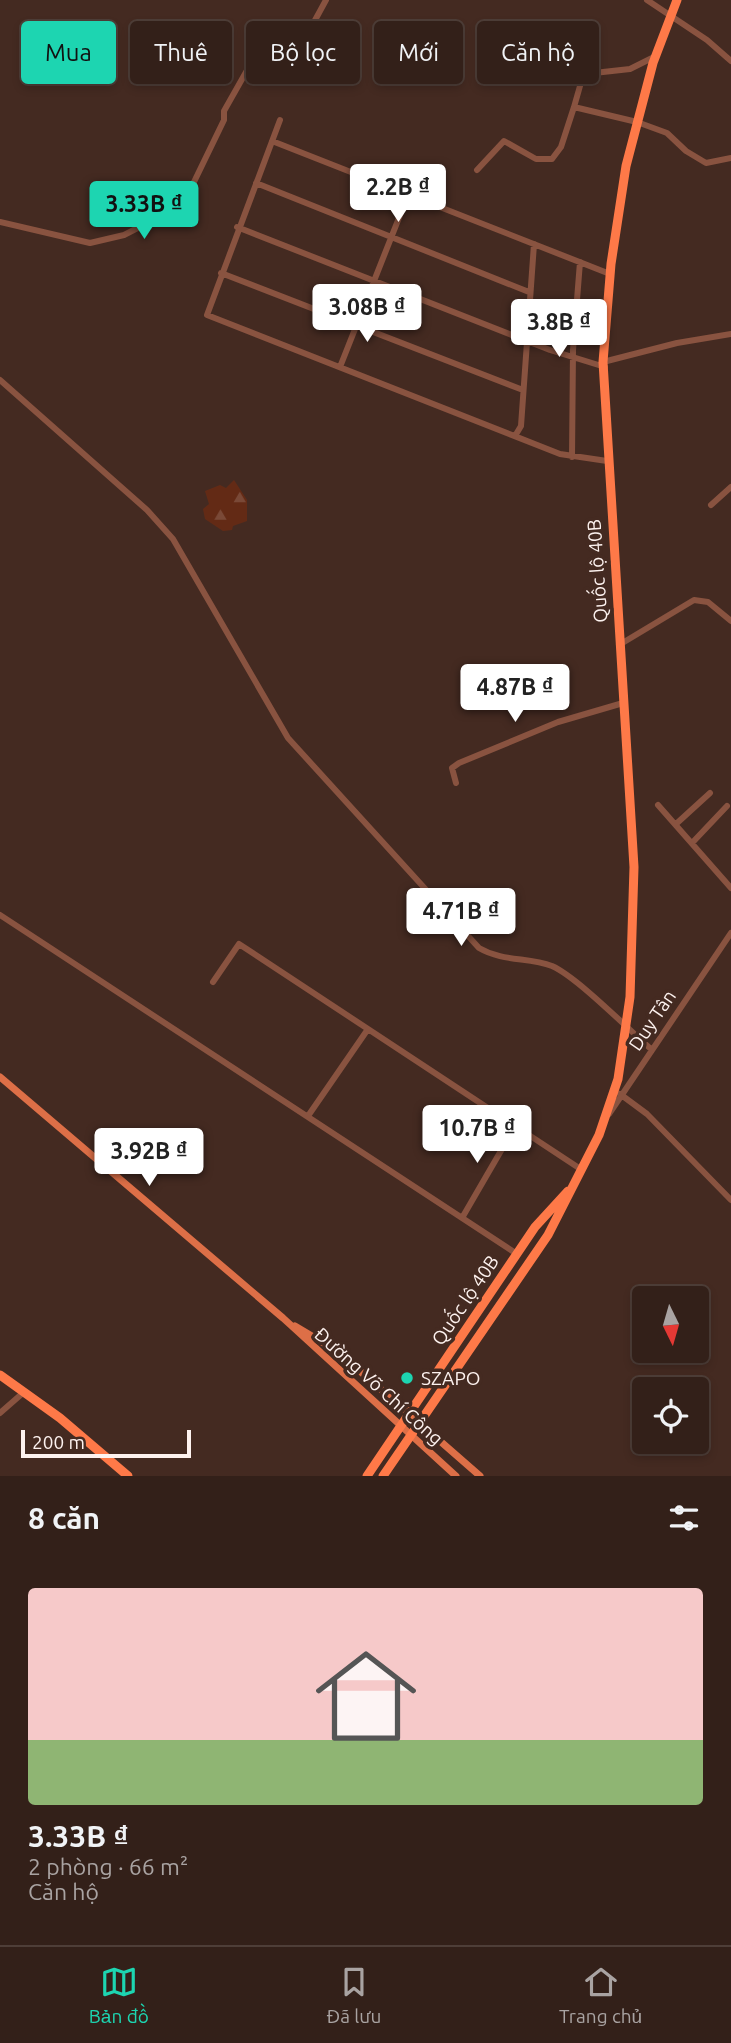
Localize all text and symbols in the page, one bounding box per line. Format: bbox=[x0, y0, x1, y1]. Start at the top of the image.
chip: Mua bbox=[21, 21, 116, 84]
chip: Thuê bbox=[130, 21, 232, 84]
chip: Bộ lọc bbox=[246, 21, 360, 84]
chip: Mới bbox=[374, 21, 463, 84]
chip: Căn hộ bbox=[477, 21, 599, 84]
pin: 2.2B ₫ bbox=[341, 164, 455, 224]
text: 2.2B ₫ bbox=[366, 174, 430, 199]
pin: 3.33B ₫ bbox=[79, 182, 209, 241]
text: 3.33B ₫ bbox=[105, 191, 183, 216]
pin: 3.08B ₫ bbox=[302, 284, 432, 344]
text: 3.08B ₫ bbox=[328, 294, 406, 319]
pin: 3.8B ₫ bbox=[502, 300, 616, 359]
text: 3.8B ₫ bbox=[527, 309, 591, 334]
street label: Quốc lộ 40B bbox=[581, 518, 612, 624]
pin: 4.87B ₫ bbox=[450, 664, 580, 724]
text: 4.87B ₫ bbox=[476, 674, 554, 699]
pin: 4.71B ₫ bbox=[396, 888, 526, 948]
text: 4.71B ₫ bbox=[422, 898, 500, 923]
street label: Duy Tân bbox=[624, 986, 680, 1054]
pin: 10.7B ₫ bbox=[412, 1106, 542, 1165]
text: 10.7B ₫ bbox=[438, 1115, 516, 1140]
pin: 3.92B ₫ bbox=[84, 1128, 214, 1188]
text: 3.92B ₫ bbox=[110, 1138, 188, 1163]
street label: Quốc lộ 40B bbox=[425, 1250, 503, 1349]
north arrow bbox=[632, 1286, 709, 1363]
map controls bbox=[632, 1286, 709, 1454]
street label: Đường Võ Chí Công bbox=[310, 1323, 448, 1449]
place label: SZAPO bbox=[421, 1367, 481, 1389]
marker: SZAPO bbox=[399, 1370, 415, 1386]
button: locate bbox=[632, 1377, 709, 1454]
scale bar bbox=[21, 1427, 191, 1459]
text: 200 m bbox=[32, 1431, 85, 1453]
icon: filters bbox=[665, 1499, 703, 1537]
text: 8 căn bbox=[28, 1501, 100, 1535]
icon: home bbox=[303, 1633, 429, 1759]
text: 3.33B ₫ bbox=[28, 1819, 129, 1853]
text: 2 phòng · 66 m² bbox=[28, 1854, 188, 1879]
text: Căn hộ bbox=[28, 1879, 99, 1904]
tab: Bản đồ bbox=[89, 1963, 149, 2028]
tab: Đã lưu bbox=[327, 1963, 381, 2027]
tab: Trang chủ bbox=[559, 1963, 642, 2028]

